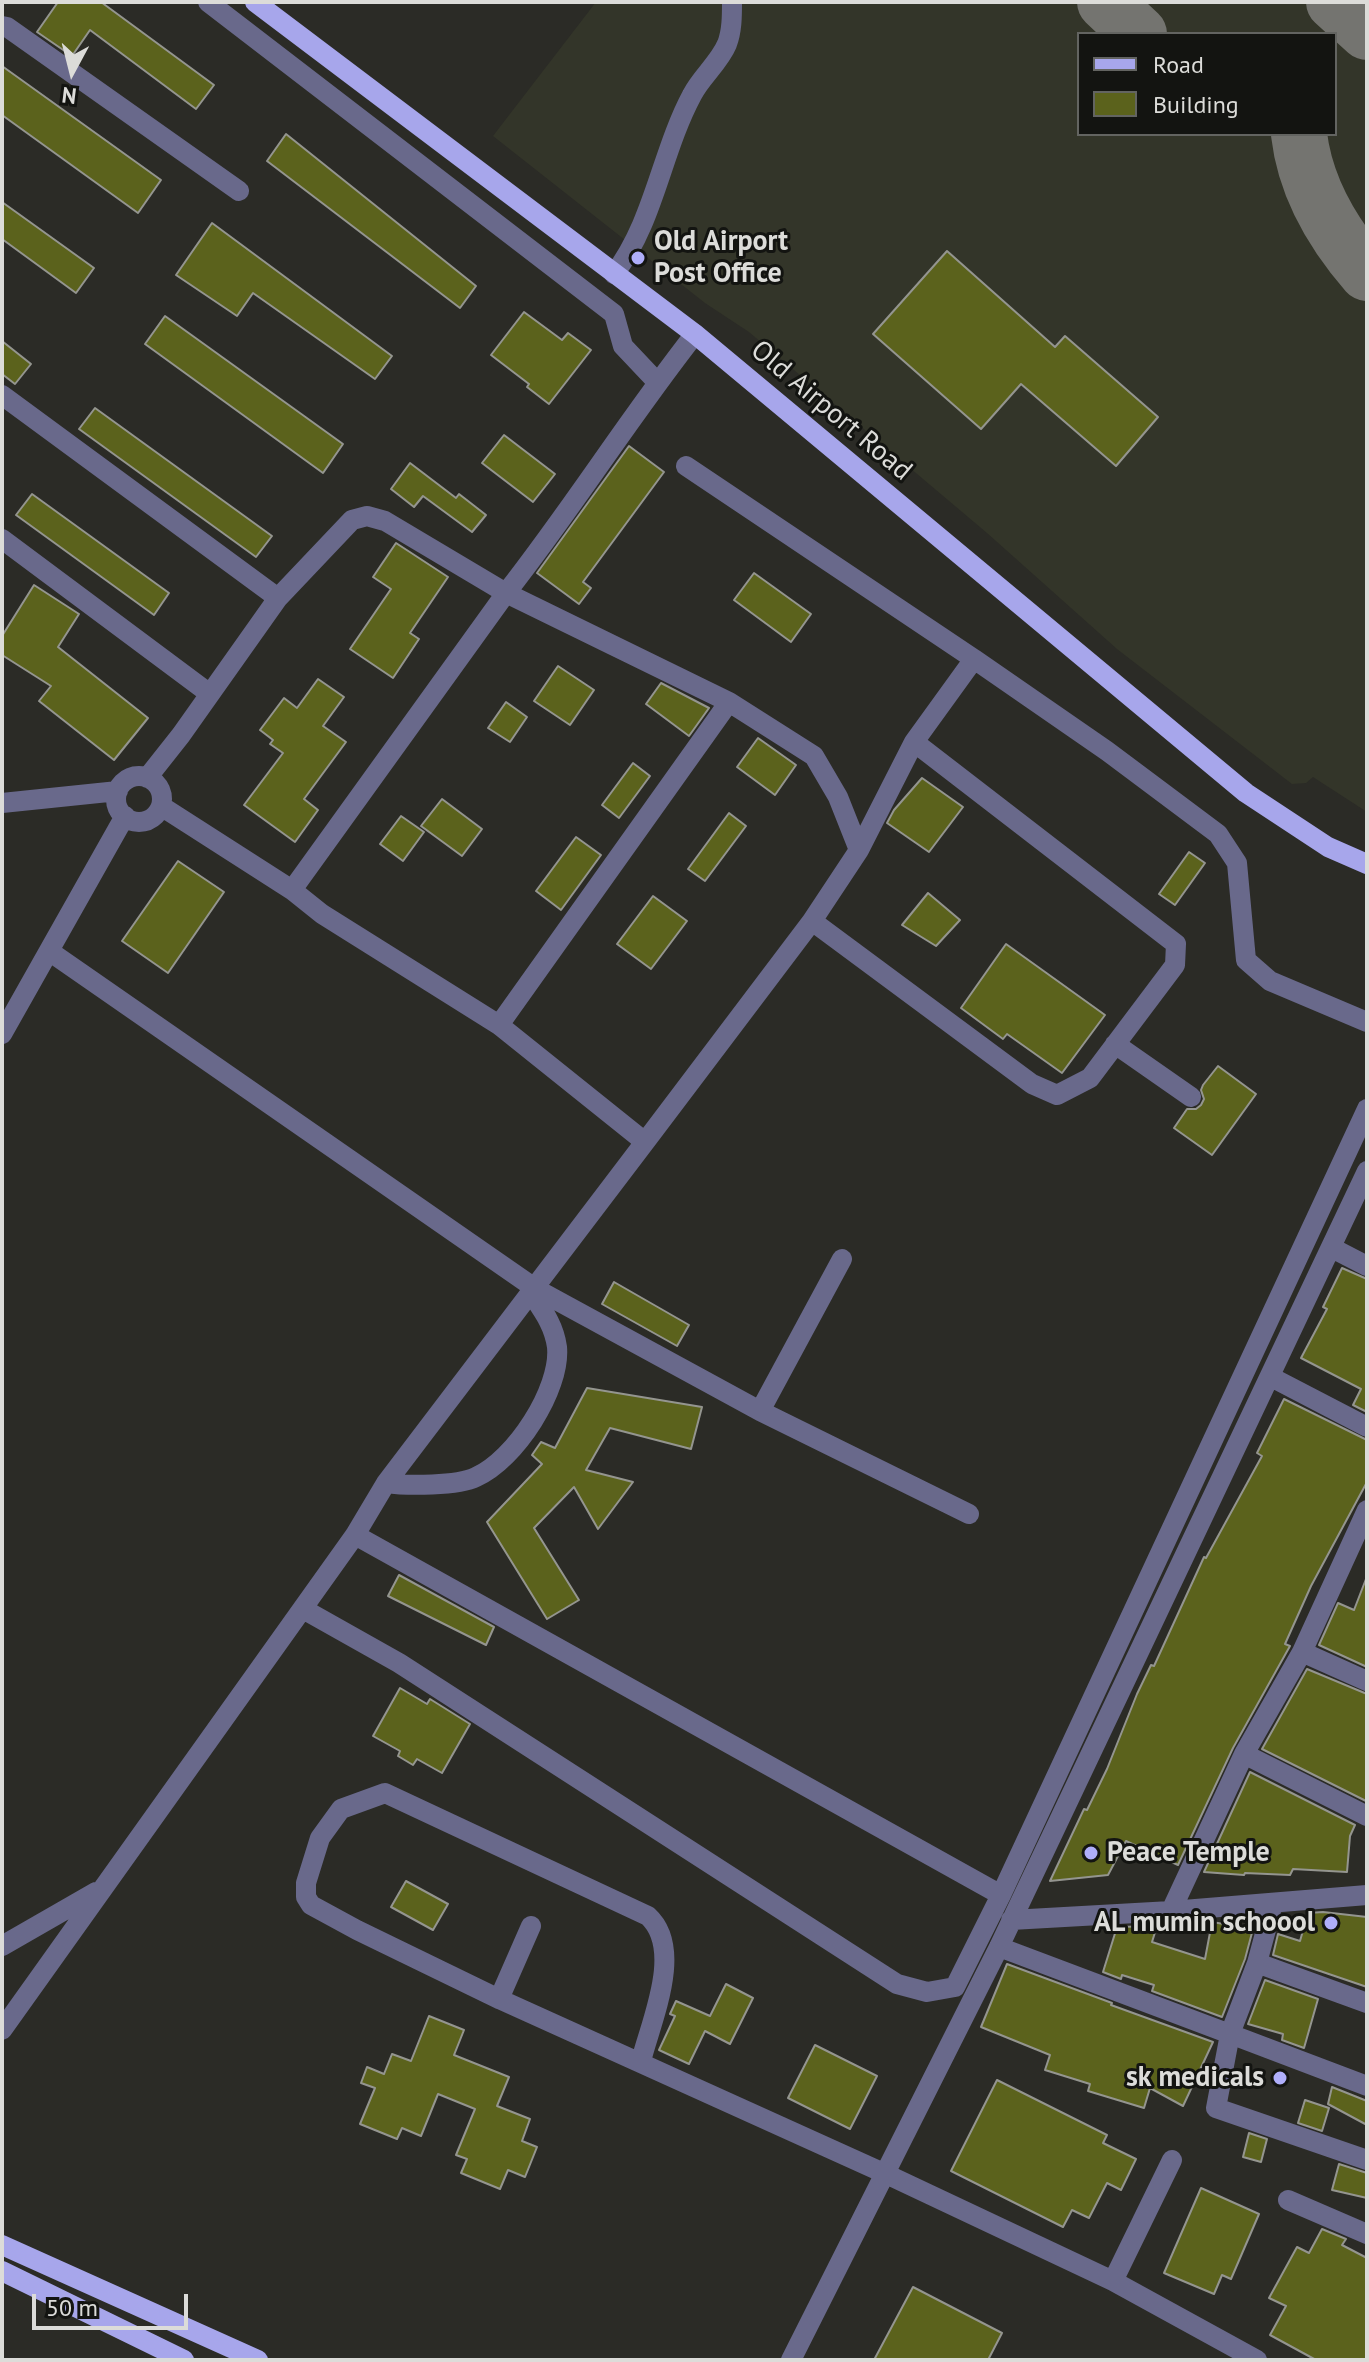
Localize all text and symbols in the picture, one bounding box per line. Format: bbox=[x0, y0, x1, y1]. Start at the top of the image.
north arrow bbox=[32, 32, 112, 112]
legend bbox=[1077, 32, 1337, 136]
text: Road bbox=[1153, 49, 1204, 80]
text: N bbox=[60, 81, 78, 111]
text: Building bbox=[1153, 89, 1239, 120]
place label: Old Airport Post Office bbox=[654, 225, 788, 291]
marker: Old Airport Post Office bbox=[629, 249, 647, 267]
street label: Old Airport Road bbox=[744, 334, 918, 488]
place label: Peace Temple bbox=[1107, 1836, 1270, 1870]
marker: Peace Temple bbox=[1082, 1844, 1100, 1862]
place label: AL mumin schoool bbox=[1094, 1906, 1315, 1940]
marker: AL mumin schoool bbox=[1322, 1914, 1340, 1932]
place label: sk medicals bbox=[1126, 2061, 1264, 2095]
marker: sk medicals bbox=[1271, 2069, 1289, 2087]
scale bar bbox=[36, 2278, 192, 2328]
text: 50 m bbox=[46, 2292, 98, 2323]

